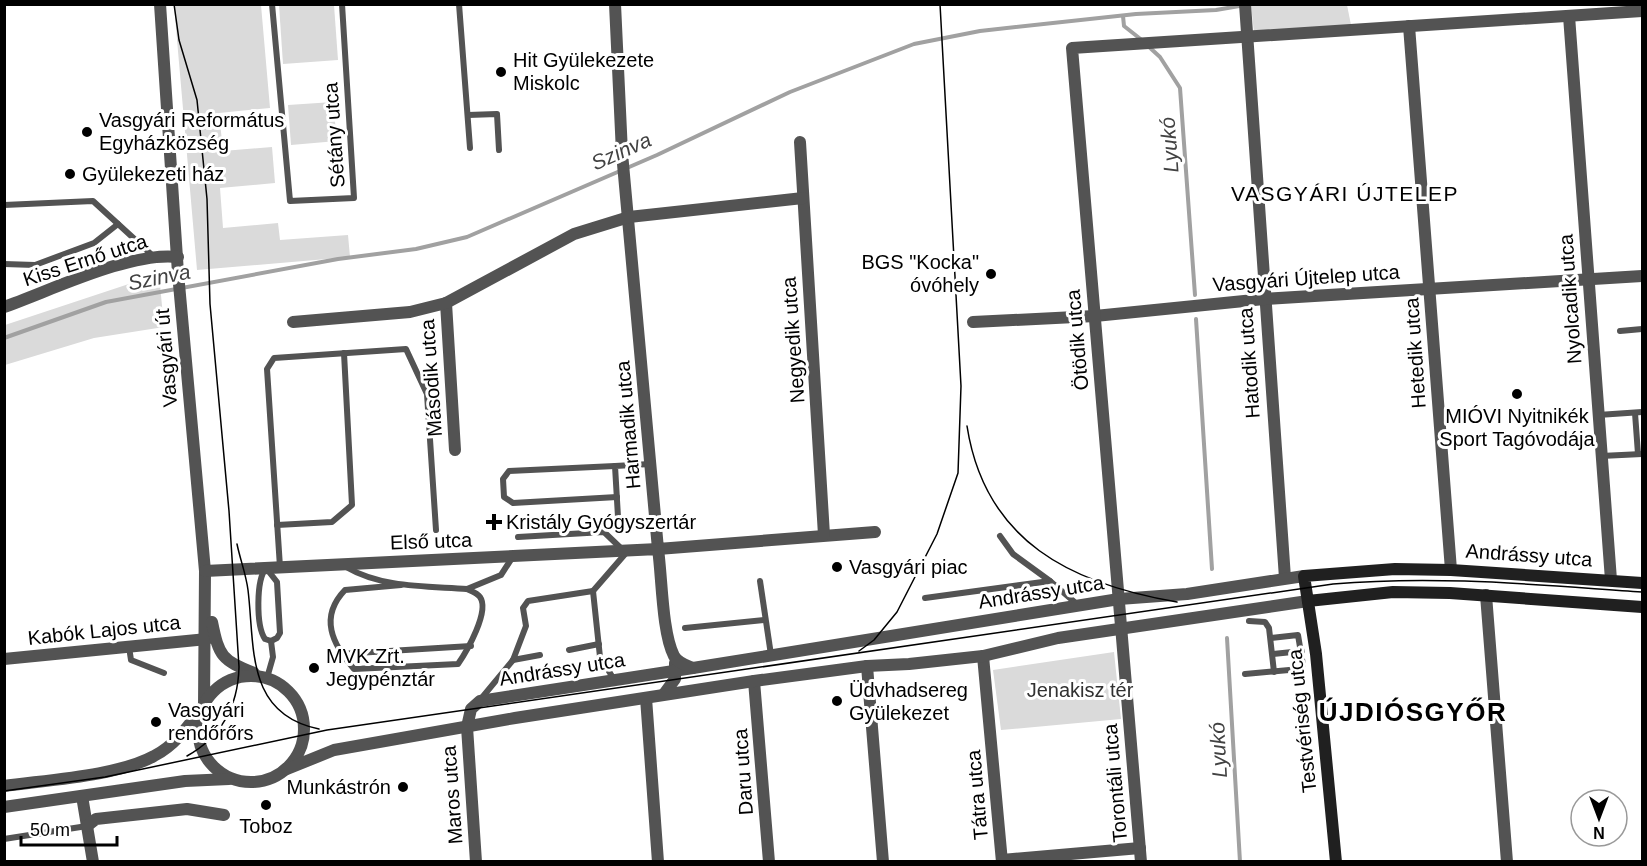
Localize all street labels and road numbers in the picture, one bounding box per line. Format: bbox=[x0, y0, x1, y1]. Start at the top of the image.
street label: Sétány utca bbox=[319, 81, 349, 188]
street label: Kiss Ernő utca bbox=[20, 229, 151, 290]
street label: Nyolcadik utca bbox=[1554, 232, 1586, 365]
street label: Vasgyári Újtelep utca bbox=[1212, 260, 1401, 296]
street label: Negyedik utca bbox=[778, 275, 808, 404]
street label: Ötödik utca bbox=[1062, 288, 1092, 391]
street label: Hetedik utca bbox=[1400, 296, 1430, 409]
street label: Hatodik utca bbox=[1234, 306, 1264, 419]
street label: Vasgyári út bbox=[151, 308, 181, 408]
street label: Második utca bbox=[416, 318, 446, 438]
street label: Harmadik utca bbox=[611, 359, 645, 490]
street label: Első utca bbox=[390, 529, 473, 553]
street label: Andrássy utca bbox=[1465, 540, 1594, 570]
street label: Andrássy utca bbox=[977, 571, 1106, 613]
street label: Kabók Lajos utca bbox=[27, 611, 182, 649]
street label: Testvériség utca bbox=[1283, 647, 1320, 794]
street label: Andrássy utca bbox=[498, 648, 627, 690]
street label: Torontáli utca bbox=[1099, 722, 1131, 843]
street label: Daru utca bbox=[729, 727, 757, 816]
street label: Maros utca bbox=[438, 744, 466, 845]
street label: Tátra utca bbox=[962, 748, 992, 841]

